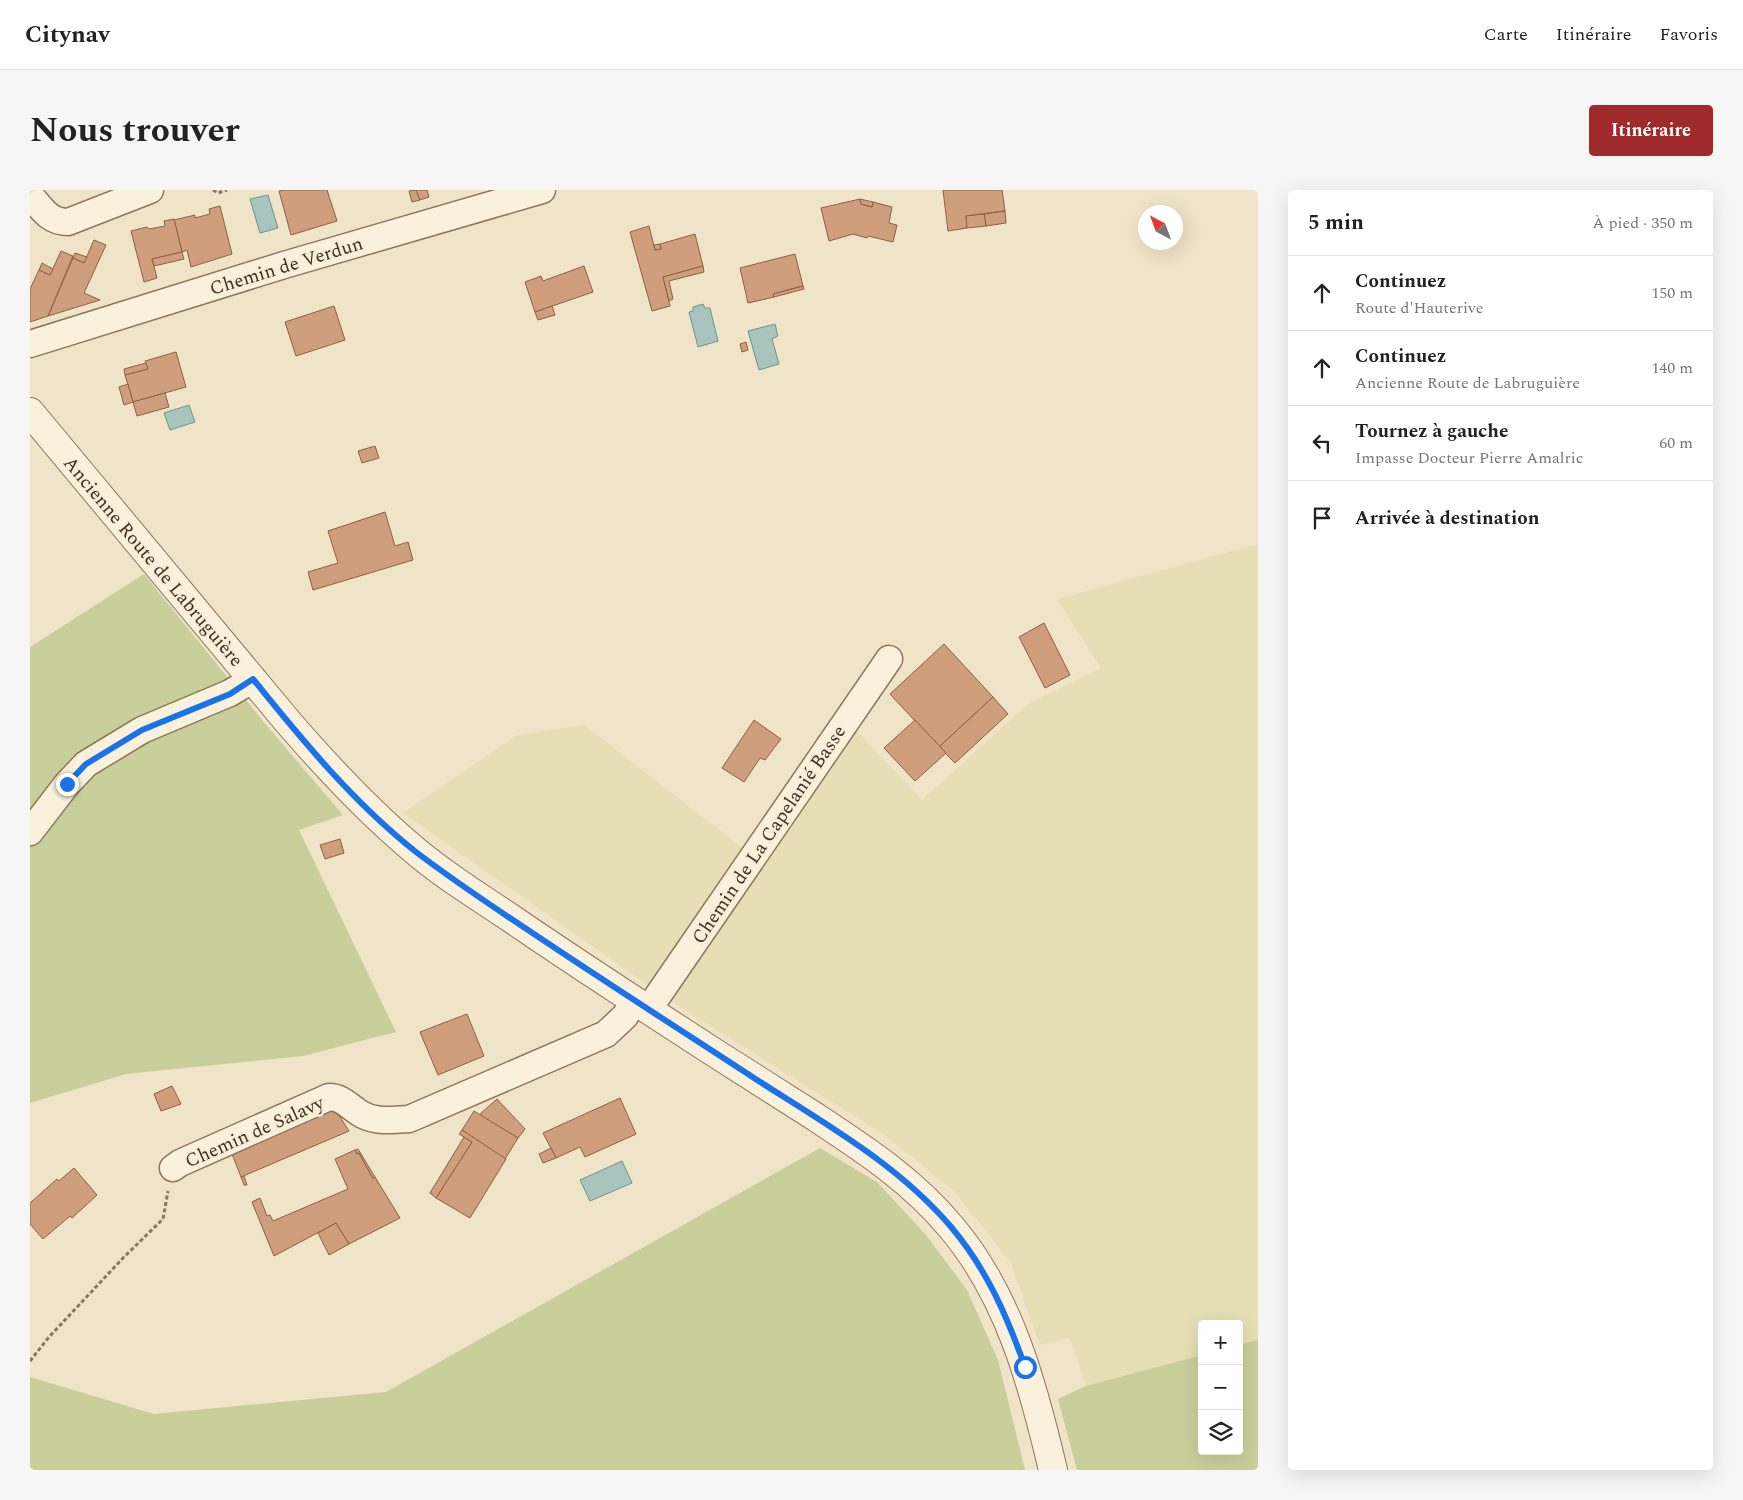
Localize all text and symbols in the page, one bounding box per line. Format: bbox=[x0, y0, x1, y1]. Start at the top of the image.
text: Citynav bbox=[25, 17, 110, 53]
text: Carte bbox=[1484, 21, 1528, 48]
text: Itinéraire bbox=[1556, 21, 1632, 48]
text: Favoris bbox=[1660, 21, 1718, 48]
text: Nous trouver bbox=[30, 104, 240, 157]
button: Itinéraire bbox=[1589, 105, 1713, 156]
north arrow bbox=[1138, 205, 1183, 250]
text: 5 min bbox=[1308, 207, 1364, 239]
text: À pied · 350 m bbox=[1592, 211, 1693, 235]
street label: Chemin de Verdun bbox=[206, 229, 367, 304]
text: Continuez bbox=[1355, 267, 1446, 296]
icon: ahead bbox=[1308, 279, 1336, 307]
text: 150 m bbox=[1651, 281, 1693, 305]
text: Route d'Hauterive bbox=[1355, 296, 1484, 320]
text: Continuez bbox=[1355, 342, 1446, 371]
icon: ahead bbox=[1308, 354, 1336, 382]
text: 140 m bbox=[1651, 356, 1693, 380]
text: Ancienne Route de Labruguière bbox=[1355, 371, 1580, 395]
text: Tournez à gauche bbox=[1355, 417, 1508, 446]
icon: left bbox=[1308, 429, 1336, 457]
text: 60 m bbox=[1659, 431, 1693, 455]
text: Impasse Docteur Pierre Amalric bbox=[1355, 446, 1583, 470]
street label: Ancienne Route de Labruguière bbox=[56, 450, 250, 674]
icon: arrive bbox=[1308, 504, 1336, 532]
text: Arrivée à destination bbox=[1355, 504, 1539, 533]
street label: Chemin de La Capelanié Basse bbox=[685, 719, 854, 950]
route end bbox=[56, 773, 79, 796]
street label: Chemin de Salavy bbox=[180, 1088, 330, 1176]
map controls bbox=[1198, 1320, 1243, 1455]
button: + bbox=[1198, 1320, 1243, 1365]
route start bbox=[1014, 1356, 1037, 1379]
button: − bbox=[1198, 1365, 1243, 1410]
button: layers bbox=[1198, 1410, 1243, 1455]

